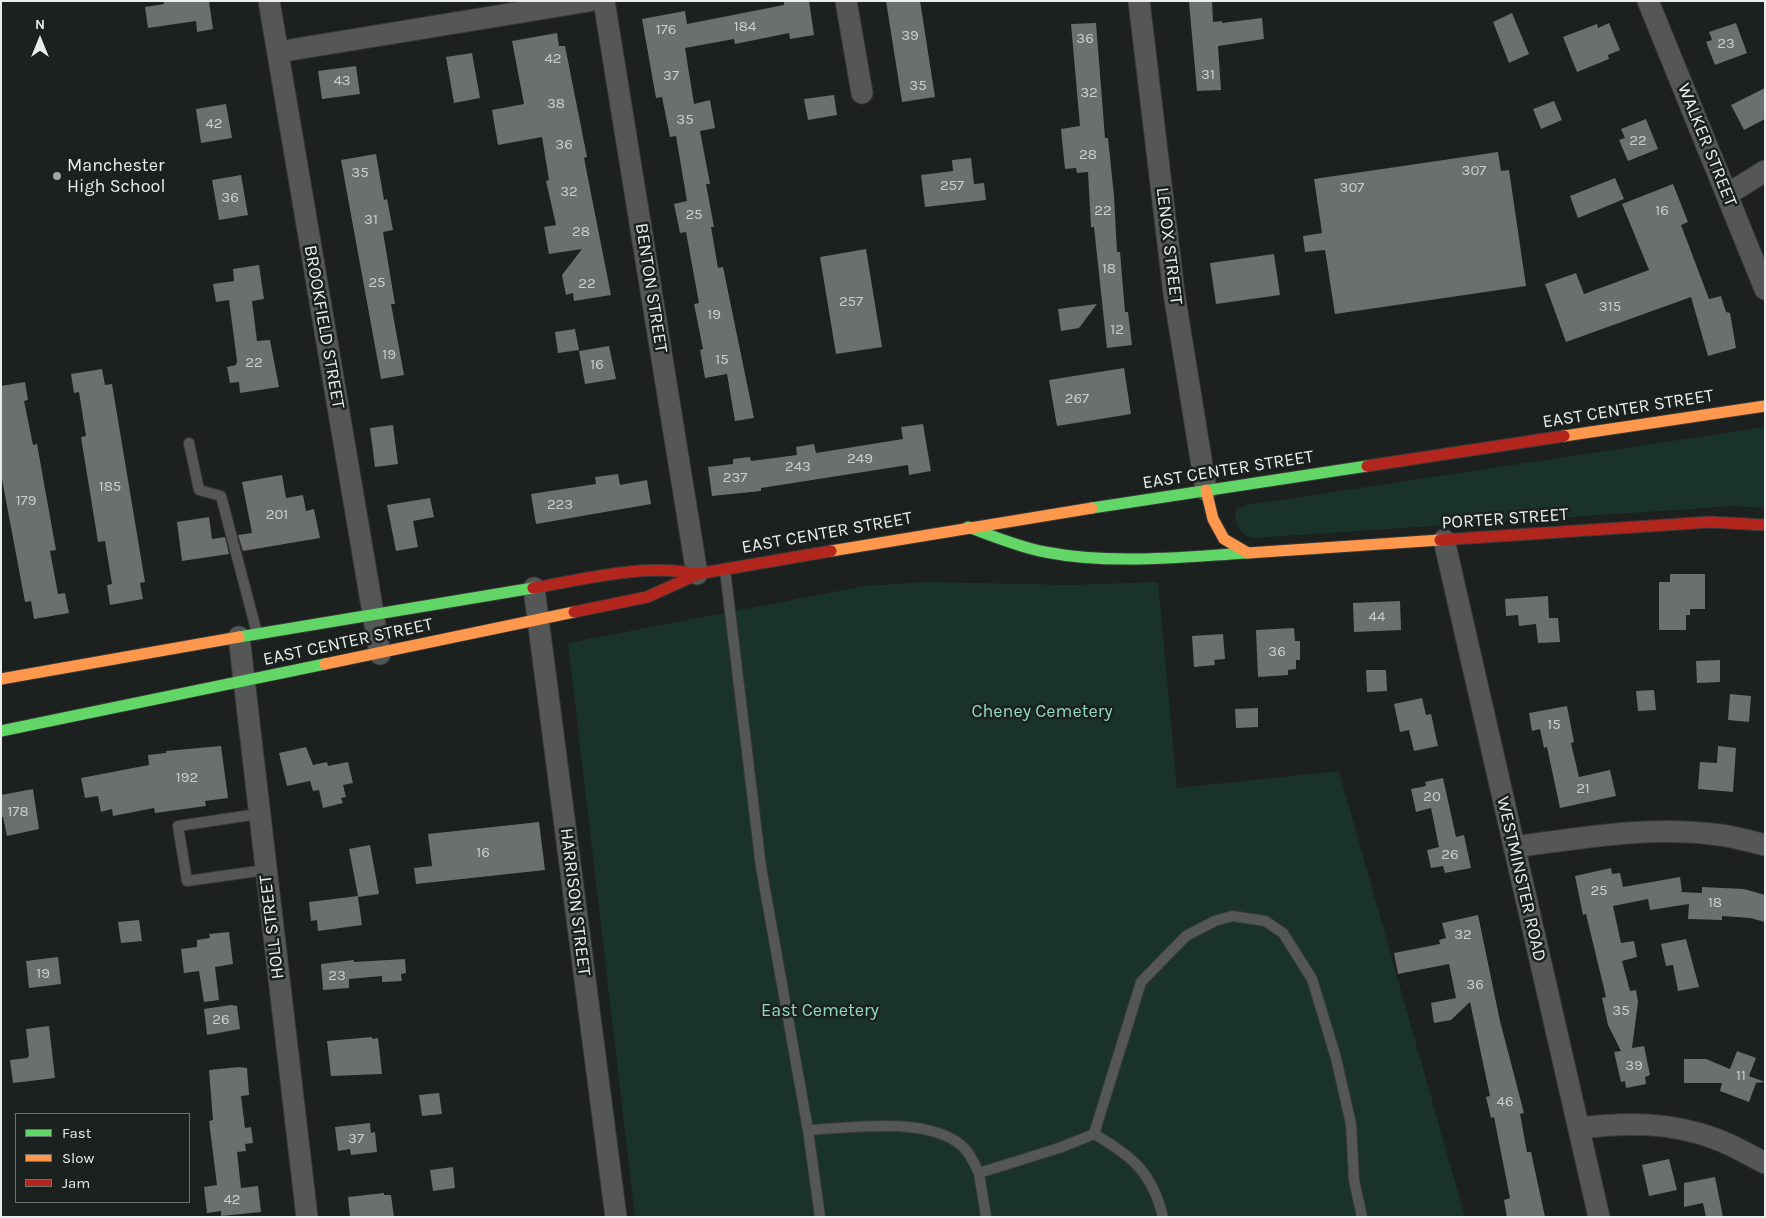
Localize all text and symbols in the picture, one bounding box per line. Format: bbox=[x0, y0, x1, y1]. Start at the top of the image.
north arrow bbox=[15, 15, 65, 65]
text: N bbox=[35, 16, 45, 33]
house number: 184 bbox=[734, 18, 756, 36]
house number: 176 bbox=[656, 21, 676, 39]
house number: 39 bbox=[901, 27, 919, 45]
house number: 36 bbox=[1076, 30, 1094, 48]
house number: 23 bbox=[1717, 35, 1735, 53]
house number: 42 bbox=[544, 50, 562, 68]
house number: 31 bbox=[1201, 66, 1215, 84]
house number: 37 bbox=[663, 67, 679, 85]
house number: 43 bbox=[333, 72, 351, 90]
house number: 35 bbox=[909, 77, 927, 95]
street label: WALKER STREET bbox=[1672, 80, 1742, 210]
house number: 32 bbox=[1080, 84, 1098, 102]
house number: 38 bbox=[547, 95, 565, 113]
house number: 35 bbox=[676, 111, 694, 129]
house number: 42 bbox=[205, 115, 223, 133]
house number: 22 bbox=[1629, 132, 1647, 150]
house number: 36 bbox=[555, 136, 573, 154]
house number: 28 bbox=[1079, 146, 1097, 164]
place label: Manchester High School bbox=[67, 155, 165, 198]
house number: 307 bbox=[1462, 162, 1486, 180]
house number: 35 bbox=[351, 164, 369, 182]
marker: Manchester High School bbox=[51, 170, 63, 182]
house number: 257 bbox=[940, 177, 964, 195]
house number: 307 bbox=[1340, 179, 1364, 197]
house number: 32 bbox=[560, 183, 578, 201]
street label: LENOX STREET bbox=[1151, 186, 1187, 306]
house number: 36 bbox=[221, 189, 239, 207]
house number: 22 bbox=[1094, 202, 1112, 220]
house number: 16 bbox=[1655, 202, 1669, 220]
house number: 25 bbox=[685, 206, 703, 224]
house number: 31 bbox=[364, 211, 378, 229]
street label: BENTON STREET bbox=[630, 222, 672, 354]
house number: 28 bbox=[572, 223, 590, 241]
street label: BROOKFIELD STREET bbox=[299, 244, 349, 410]
house number: 18 bbox=[1102, 260, 1116, 278]
house number: 25 bbox=[368, 274, 386, 292]
house number: 22 bbox=[578, 275, 596, 293]
house number: 257 bbox=[839, 293, 863, 311]
house number: 315 bbox=[1599, 298, 1621, 316]
house number: 19 bbox=[707, 306, 721, 324]
house number: 12 bbox=[1110, 321, 1124, 339]
house number: 19 bbox=[382, 346, 396, 364]
house number: 15 bbox=[715, 351, 729, 369]
house number: 22 bbox=[245, 354, 263, 372]
house number: 16 bbox=[590, 356, 604, 374]
street label: EAST CENTER STREET bbox=[1541, 385, 1715, 433]
house number: 267 bbox=[1065, 390, 1089, 408]
street label: EAST CENTER STREET bbox=[1141, 446, 1315, 494]
house number: 249 bbox=[847, 450, 873, 468]
house number: 243 bbox=[785, 458, 811, 476]
house number: 237 bbox=[723, 469, 747, 487]
house number: 185 bbox=[99, 478, 121, 496]
house number: 179 bbox=[16, 492, 36, 510]
house number: 223 bbox=[547, 496, 573, 514]
street label: PORTER STREET bbox=[1441, 504, 1569, 534]
house number: 201 bbox=[266, 506, 288, 524]
street label: EAST CENTER STREET bbox=[740, 507, 914, 559]
house number: 44 bbox=[1369, 608, 1385, 626]
street label: EAST CENTER STREET bbox=[261, 613, 435, 671]
house number: 36 bbox=[1268, 643, 1286, 661]
park label: Cheney Cemetery bbox=[971, 701, 1113, 723]
house number: 15 bbox=[1547, 716, 1561, 734]
house number: 192 bbox=[176, 769, 198, 787]
house number: 21 bbox=[1576, 780, 1590, 798]
house number: 20 bbox=[1423, 788, 1441, 806]
street label: WESTMINSTER ROAD bbox=[1491, 794, 1551, 964]
house number: 178 bbox=[7, 803, 29, 821]
street label: HARRISON STREET bbox=[555, 827, 595, 977]
house number: 16 bbox=[476, 844, 490, 862]
house number: 26 bbox=[1441, 846, 1459, 864]
street label: HOLL STREET bbox=[255, 874, 289, 980]
house number: 25 bbox=[1590, 882, 1608, 900]
house number: 18 bbox=[1708, 894, 1722, 912]
house number: 32 bbox=[1454, 926, 1472, 944]
house number: 19 bbox=[36, 965, 50, 983]
house number: 23 bbox=[328, 967, 346, 985]
house number: 36 bbox=[1466, 976, 1484, 994]
park label: East Cemetery bbox=[761, 1000, 879, 1022]
house number: 35 bbox=[1612, 1002, 1630, 1020]
house number: 26 bbox=[212, 1011, 230, 1029]
house number: 39 bbox=[1625, 1057, 1643, 1075]
house number: 11 bbox=[1736, 1067, 1746, 1085]
house number: 46 bbox=[1497, 1093, 1513, 1111]
legend bbox=[15, 1113, 190, 1203]
text: Fast bbox=[62, 1124, 91, 1142]
house number: 37 bbox=[348, 1130, 364, 1148]
text: Slow bbox=[62, 1149, 94, 1167]
text: Jam bbox=[62, 1174, 90, 1192]
house number: 42 bbox=[223, 1191, 241, 1209]

